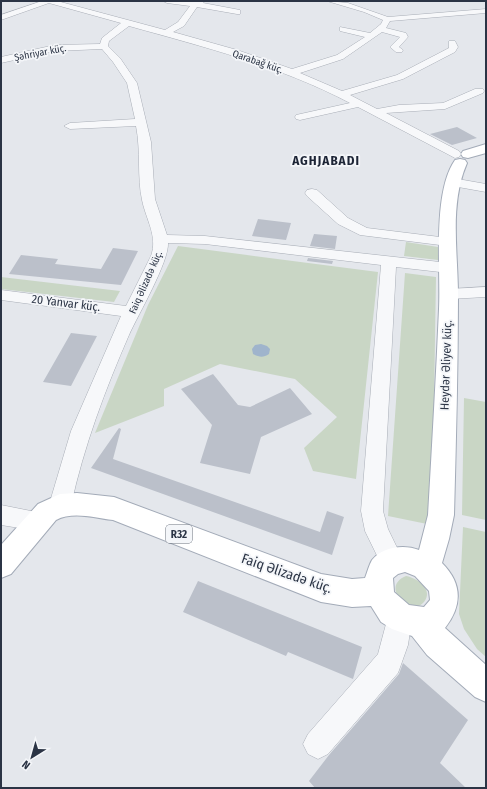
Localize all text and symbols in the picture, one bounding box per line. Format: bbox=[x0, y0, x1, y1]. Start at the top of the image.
street label: Şəhriyar küç. bbox=[13, 42, 67, 64]
street label: Qarabağ küç. bbox=[231, 48, 284, 76]
district label: AGHJABADI bbox=[291, 153, 360, 168]
street label: Faiq Əlizadə küç. bbox=[127, 249, 165, 316]
street label: 20 Yanvar küç. bbox=[31, 292, 102, 314]
street label: Heydər Əliyev küç. bbox=[437, 319, 455, 410]
road number: R32 bbox=[166, 525, 192, 543]
street label: Faiq Əlizadə küç. bbox=[239, 550, 334, 597]
north arrow bbox=[12, 737, 52, 777]
text: N bbox=[20, 757, 33, 772]

